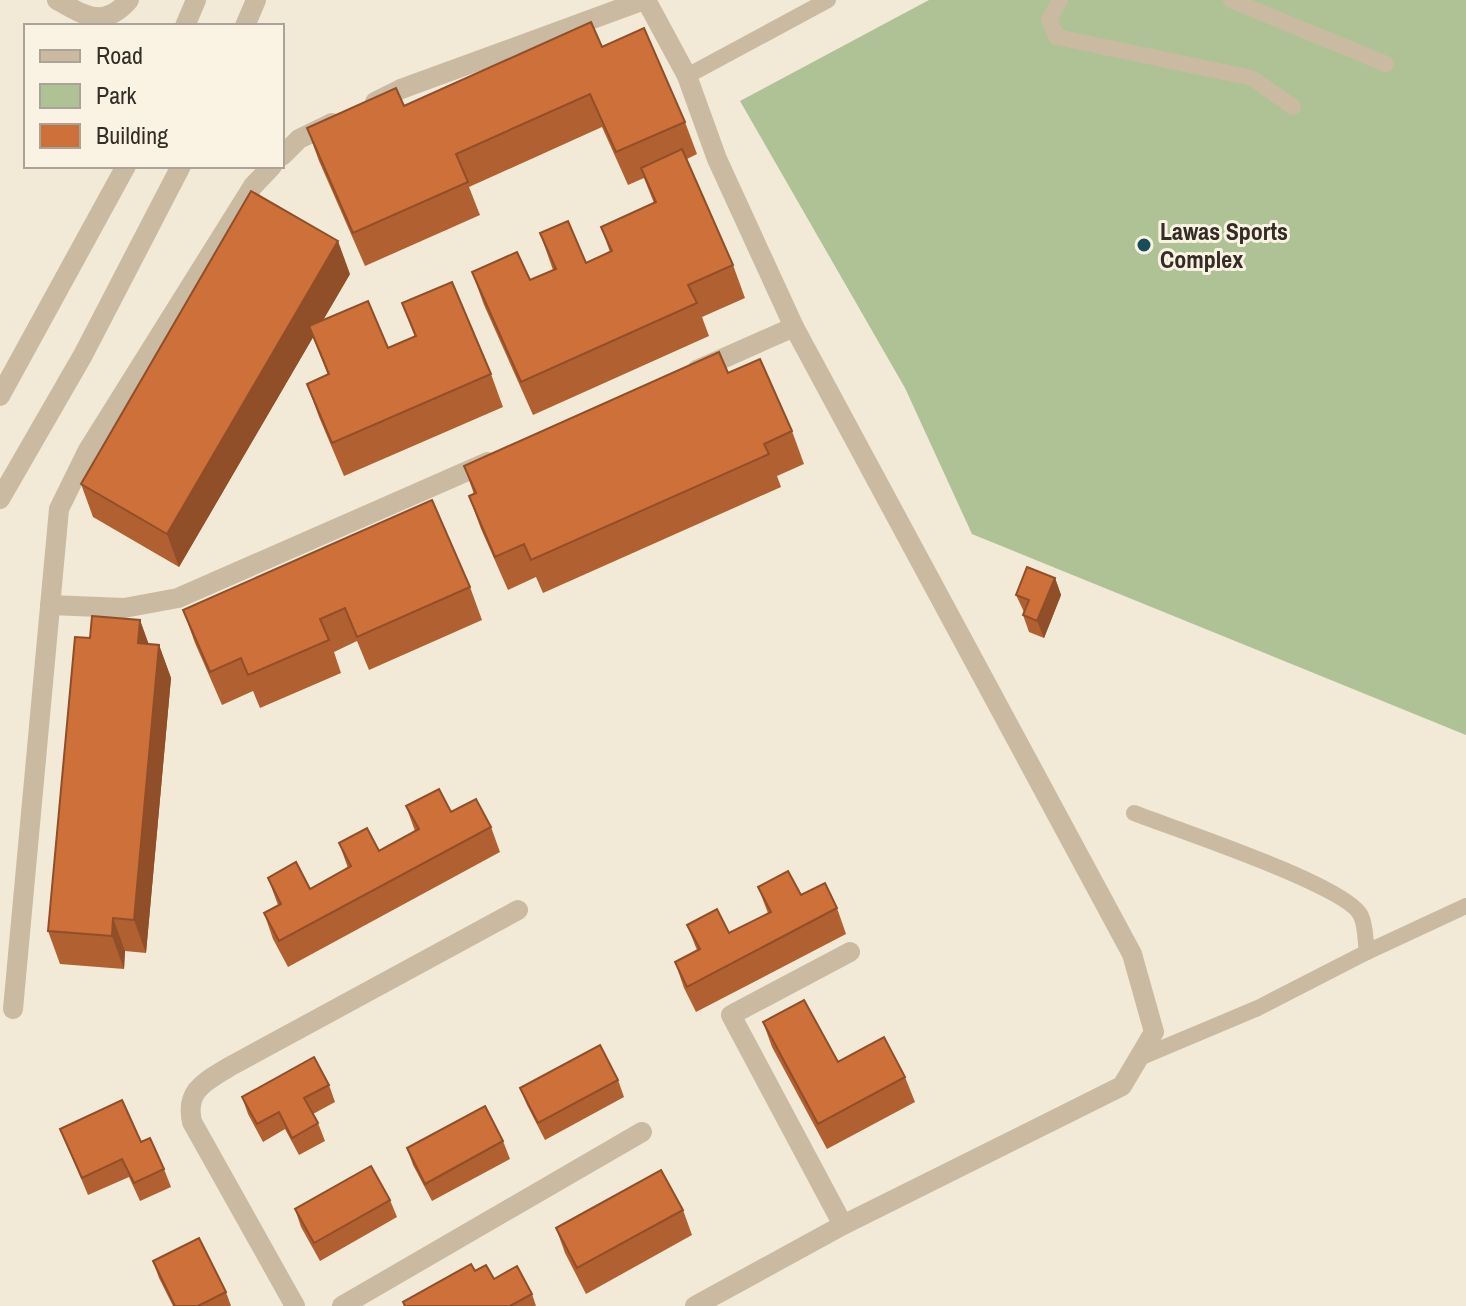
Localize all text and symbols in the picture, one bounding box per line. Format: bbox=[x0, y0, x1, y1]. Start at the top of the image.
legend bbox=[24, 24, 284, 168]
text: Road bbox=[96, 39, 143, 71]
text: Park bbox=[96, 79, 137, 111]
text: Building bbox=[96, 119, 168, 151]
place label: Lawas Sports Complex bbox=[1160, 215, 1288, 275]
marker: Lawas Sports Complex bbox=[1135, 236, 1153, 254]

